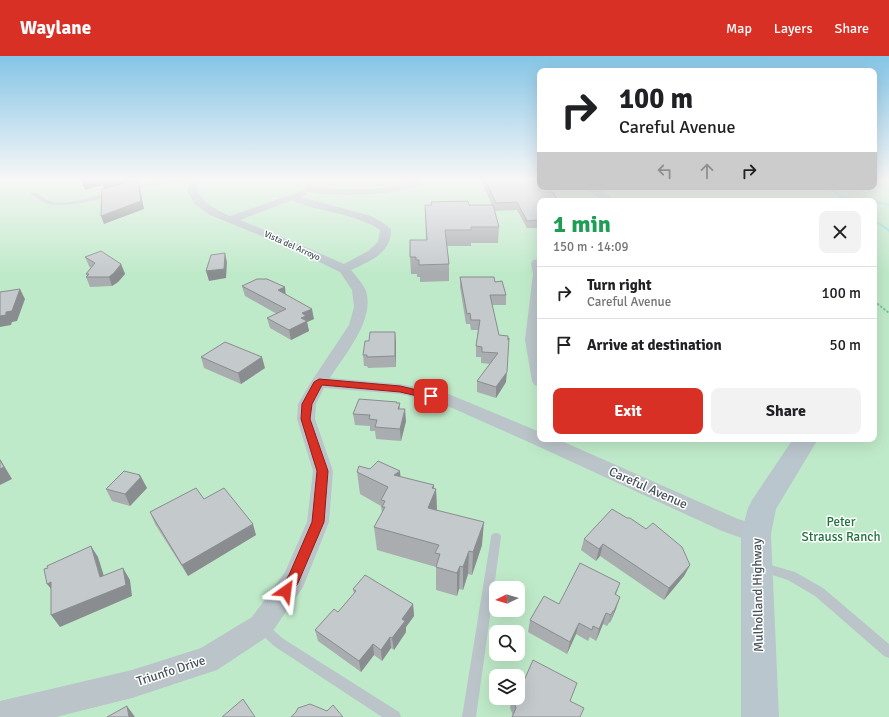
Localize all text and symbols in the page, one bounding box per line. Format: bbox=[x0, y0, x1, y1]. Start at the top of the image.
text: Waylane bbox=[20, 16, 91, 40]
text: Map bbox=[726, 20, 752, 37]
text: Layers bbox=[774, 20, 813, 37]
text: Share bbox=[835, 20, 869, 37]
text: 100 m bbox=[619, 82, 693, 116]
icon: right bbox=[553, 84, 605, 136]
text: Careful Avenue bbox=[619, 116, 736, 138]
icon: left bbox=[654, 160, 676, 182]
icon: ahead bbox=[696, 160, 718, 182]
icon: right bbox=[738, 160, 760, 182]
text: 1 min bbox=[553, 209, 611, 239]
button: close bbox=[819, 211, 861, 253]
street label: Vista del Arroyo bbox=[262, 229, 322, 263]
text: 150 m · 14:09 bbox=[553, 239, 629, 255]
text: Turn right bbox=[587, 276, 652, 294]
icon: right bbox=[553, 282, 575, 304]
text: 100 m bbox=[821, 284, 861, 302]
text: Careful Avenue bbox=[587, 294, 671, 310]
icon: arrive bbox=[553, 334, 575, 356]
text: Arrive at destination bbox=[587, 336, 722, 354]
text: 50 m bbox=[830, 336, 861, 354]
pin bbox=[414, 379, 448, 413]
icon: arrive bbox=[420, 385, 442, 407]
button: Exit bbox=[553, 388, 703, 434]
button: Share bbox=[711, 388, 861, 434]
street label: Careful Avenue bbox=[606, 464, 690, 512]
park label: Peter Strauss Ranch bbox=[801, 514, 881, 545]
street label: Mulholland Highway bbox=[749, 538, 767, 652]
position arrow bbox=[265, 570, 307, 612]
north arrow bbox=[489, 581, 525, 617]
map controls bbox=[489, 581, 525, 705]
button: search bbox=[489, 625, 525, 661]
street label: Triunfo Drive bbox=[135, 652, 207, 690]
button: layers bbox=[489, 669, 525, 705]

